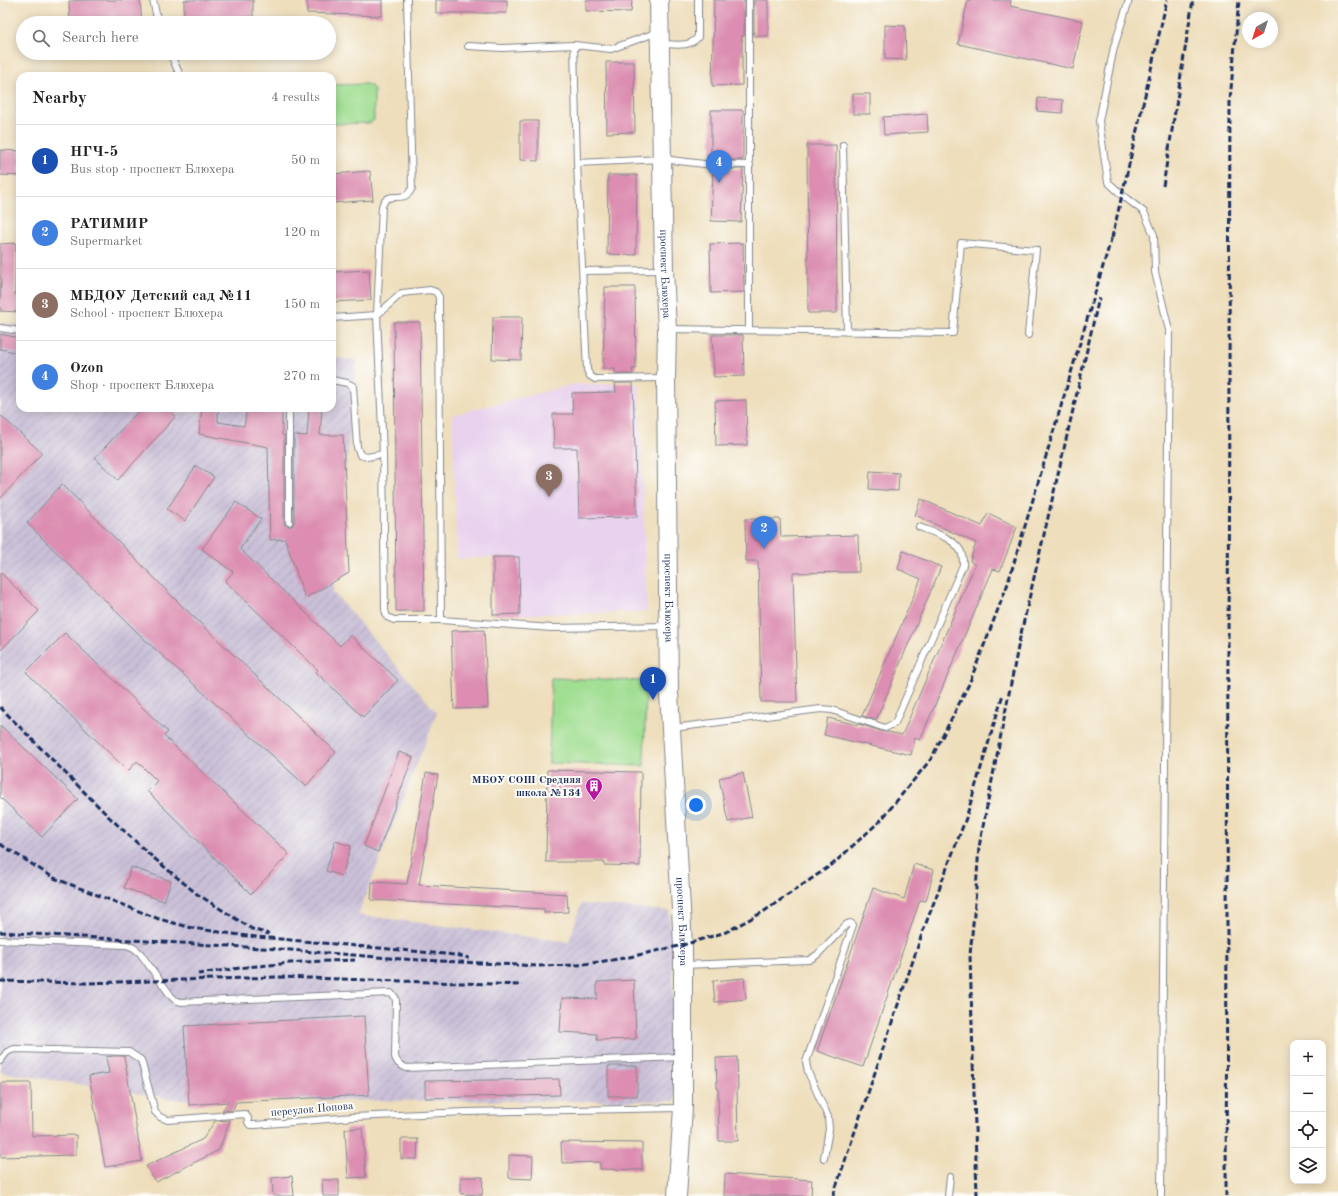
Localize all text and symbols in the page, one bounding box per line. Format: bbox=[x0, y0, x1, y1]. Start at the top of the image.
north arrow bbox=[1242, 12, 1278, 48]
search box bbox=[16, 16, 336, 60]
icon: search bbox=[30, 27, 52, 49]
text: Search here bbox=[62, 31, 139, 46]
text: Nearby bbox=[32, 90, 87, 107]
text: 4 results bbox=[271, 91, 320, 104]
text: НГЧ-5 bbox=[70, 145, 118, 160]
pin: 4 bbox=[706, 150, 732, 183]
text: 1 bbox=[41, 154, 49, 167]
text: 50 m bbox=[291, 154, 320, 167]
text: Bus stop · проспект Блюхера bbox=[70, 163, 235, 176]
text: РАТИМИР bbox=[70, 217, 148, 232]
text: 2 bbox=[41, 226, 49, 239]
text: 120 m bbox=[283, 226, 320, 239]
street label: проспект Блюхера bbox=[658, 229, 672, 319]
text: Supermarket bbox=[70, 235, 142, 248]
text: МБДОУ Детский сад №11 bbox=[70, 289, 252, 304]
text: 3 bbox=[41, 298, 49, 311]
text: 150 m bbox=[283, 298, 320, 311]
text: School · проспект Блюхера bbox=[70, 307, 223, 320]
text: Ozon bbox=[70, 361, 103, 376]
text: 4 bbox=[41, 370, 49, 383]
text: 270 m bbox=[283, 370, 320, 383]
text: Shop · проспект Блюхера bbox=[70, 379, 214, 392]
pin: 3 bbox=[536, 464, 562, 497]
pin: 2 bbox=[751, 516, 777, 549]
street label: проспект Блюхера bbox=[662, 553, 674, 643]
pin: 1 bbox=[640, 667, 666, 700]
place label: МБОУ СОШ Средняя школа №134 bbox=[472, 775, 581, 799]
building icon: МБОУ СОШ Средняя школа №134 bbox=[584, 776, 604, 801]
your location bbox=[686, 795, 706, 815]
street label: проспект Блюхера bbox=[674, 877, 689, 967]
map controls bbox=[1290, 1040, 1326, 1184]
button: + bbox=[1290, 1040, 1326, 1076]
button: − bbox=[1290, 1076, 1326, 1112]
street label: переулок Попова bbox=[270, 1101, 354, 1119]
button: locate bbox=[1290, 1112, 1326, 1148]
button: layers bbox=[1290, 1148, 1326, 1184]

